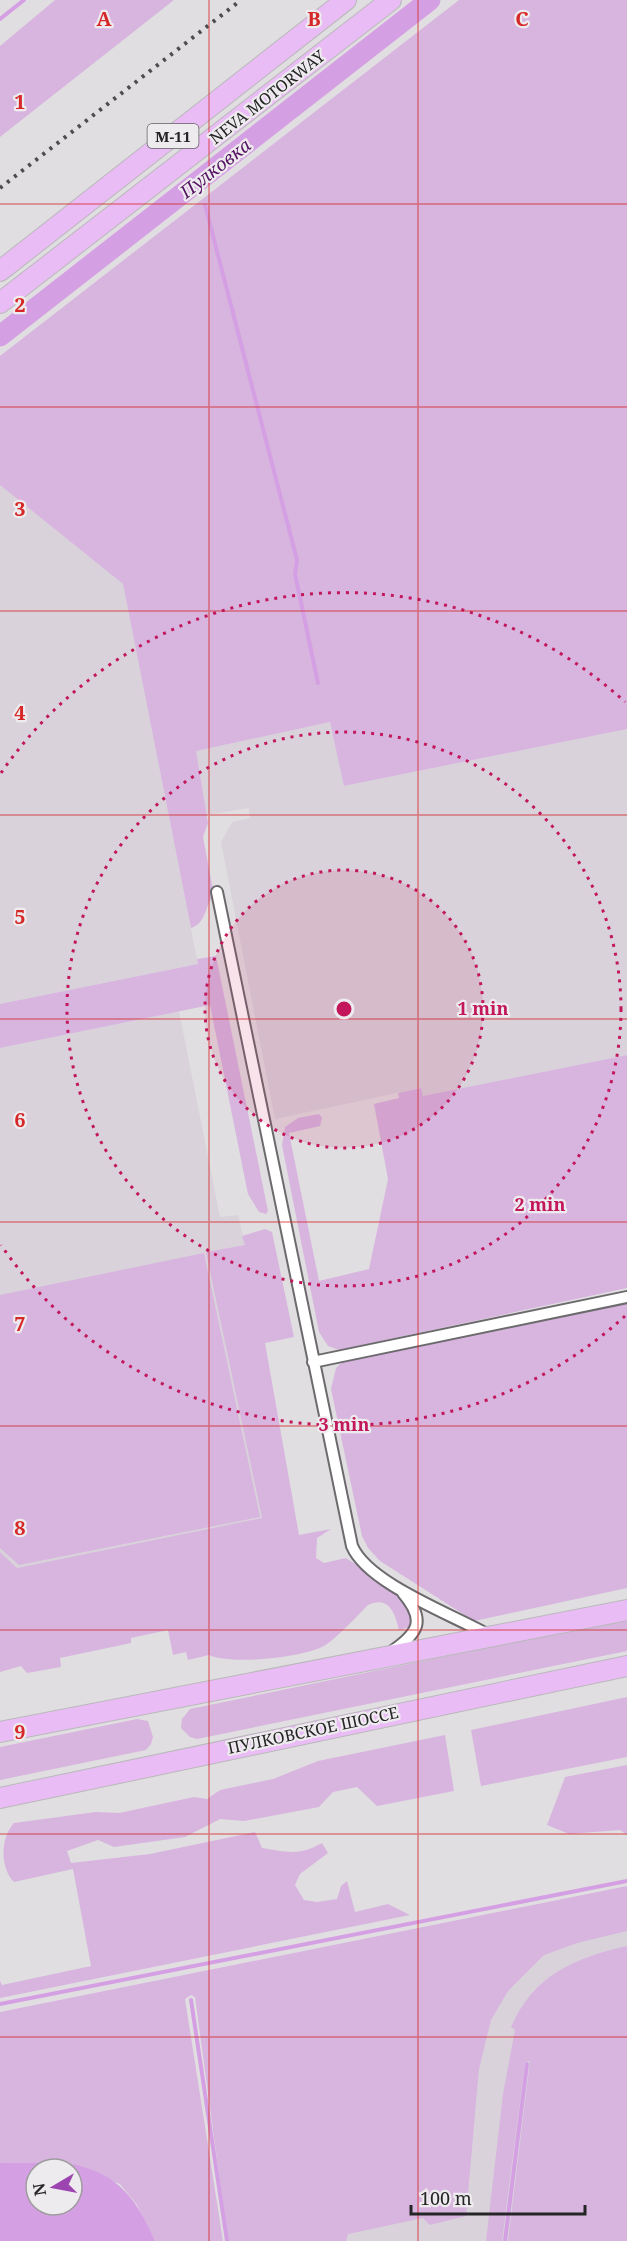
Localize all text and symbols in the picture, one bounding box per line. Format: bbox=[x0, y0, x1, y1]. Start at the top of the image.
text: A bbox=[96, 5, 112, 32]
text: B bbox=[307, 5, 321, 32]
text: C bbox=[515, 5, 529, 32]
street label: NEVA MOTORWAY bbox=[205, 44, 330, 149]
text: 1 bbox=[14, 88, 26, 115]
road number: М-11 bbox=[148, 124, 198, 148]
water label: Пулковка bbox=[174, 133, 255, 204]
text: 2 bbox=[14, 291, 26, 318]
text: 3 bbox=[14, 495, 26, 522]
text: 4 bbox=[14, 699, 26, 726]
text: 5 bbox=[14, 903, 26, 930]
text: 1 min bbox=[458, 996, 508, 1020]
centre of rings bbox=[334, 999, 354, 1019]
text: 6 bbox=[14, 1106, 26, 1133]
text: 2 min bbox=[515, 1192, 565, 1216]
text: 7 bbox=[14, 1310, 26, 1337]
text: 3 min bbox=[319, 1412, 369, 1436]
text: 8 bbox=[14, 1514, 26, 1541]
street label: ПУЛКОВСКОЕ ШОССЕ bbox=[226, 1701, 400, 1759]
text: 9 bbox=[14, 1718, 26, 1745]
north arrow bbox=[24, 2157, 84, 2217]
scale bar bbox=[411, 2178, 585, 2216]
text: N bbox=[27, 2181, 51, 2198]
text: 100 m bbox=[420, 2186, 472, 2210]

